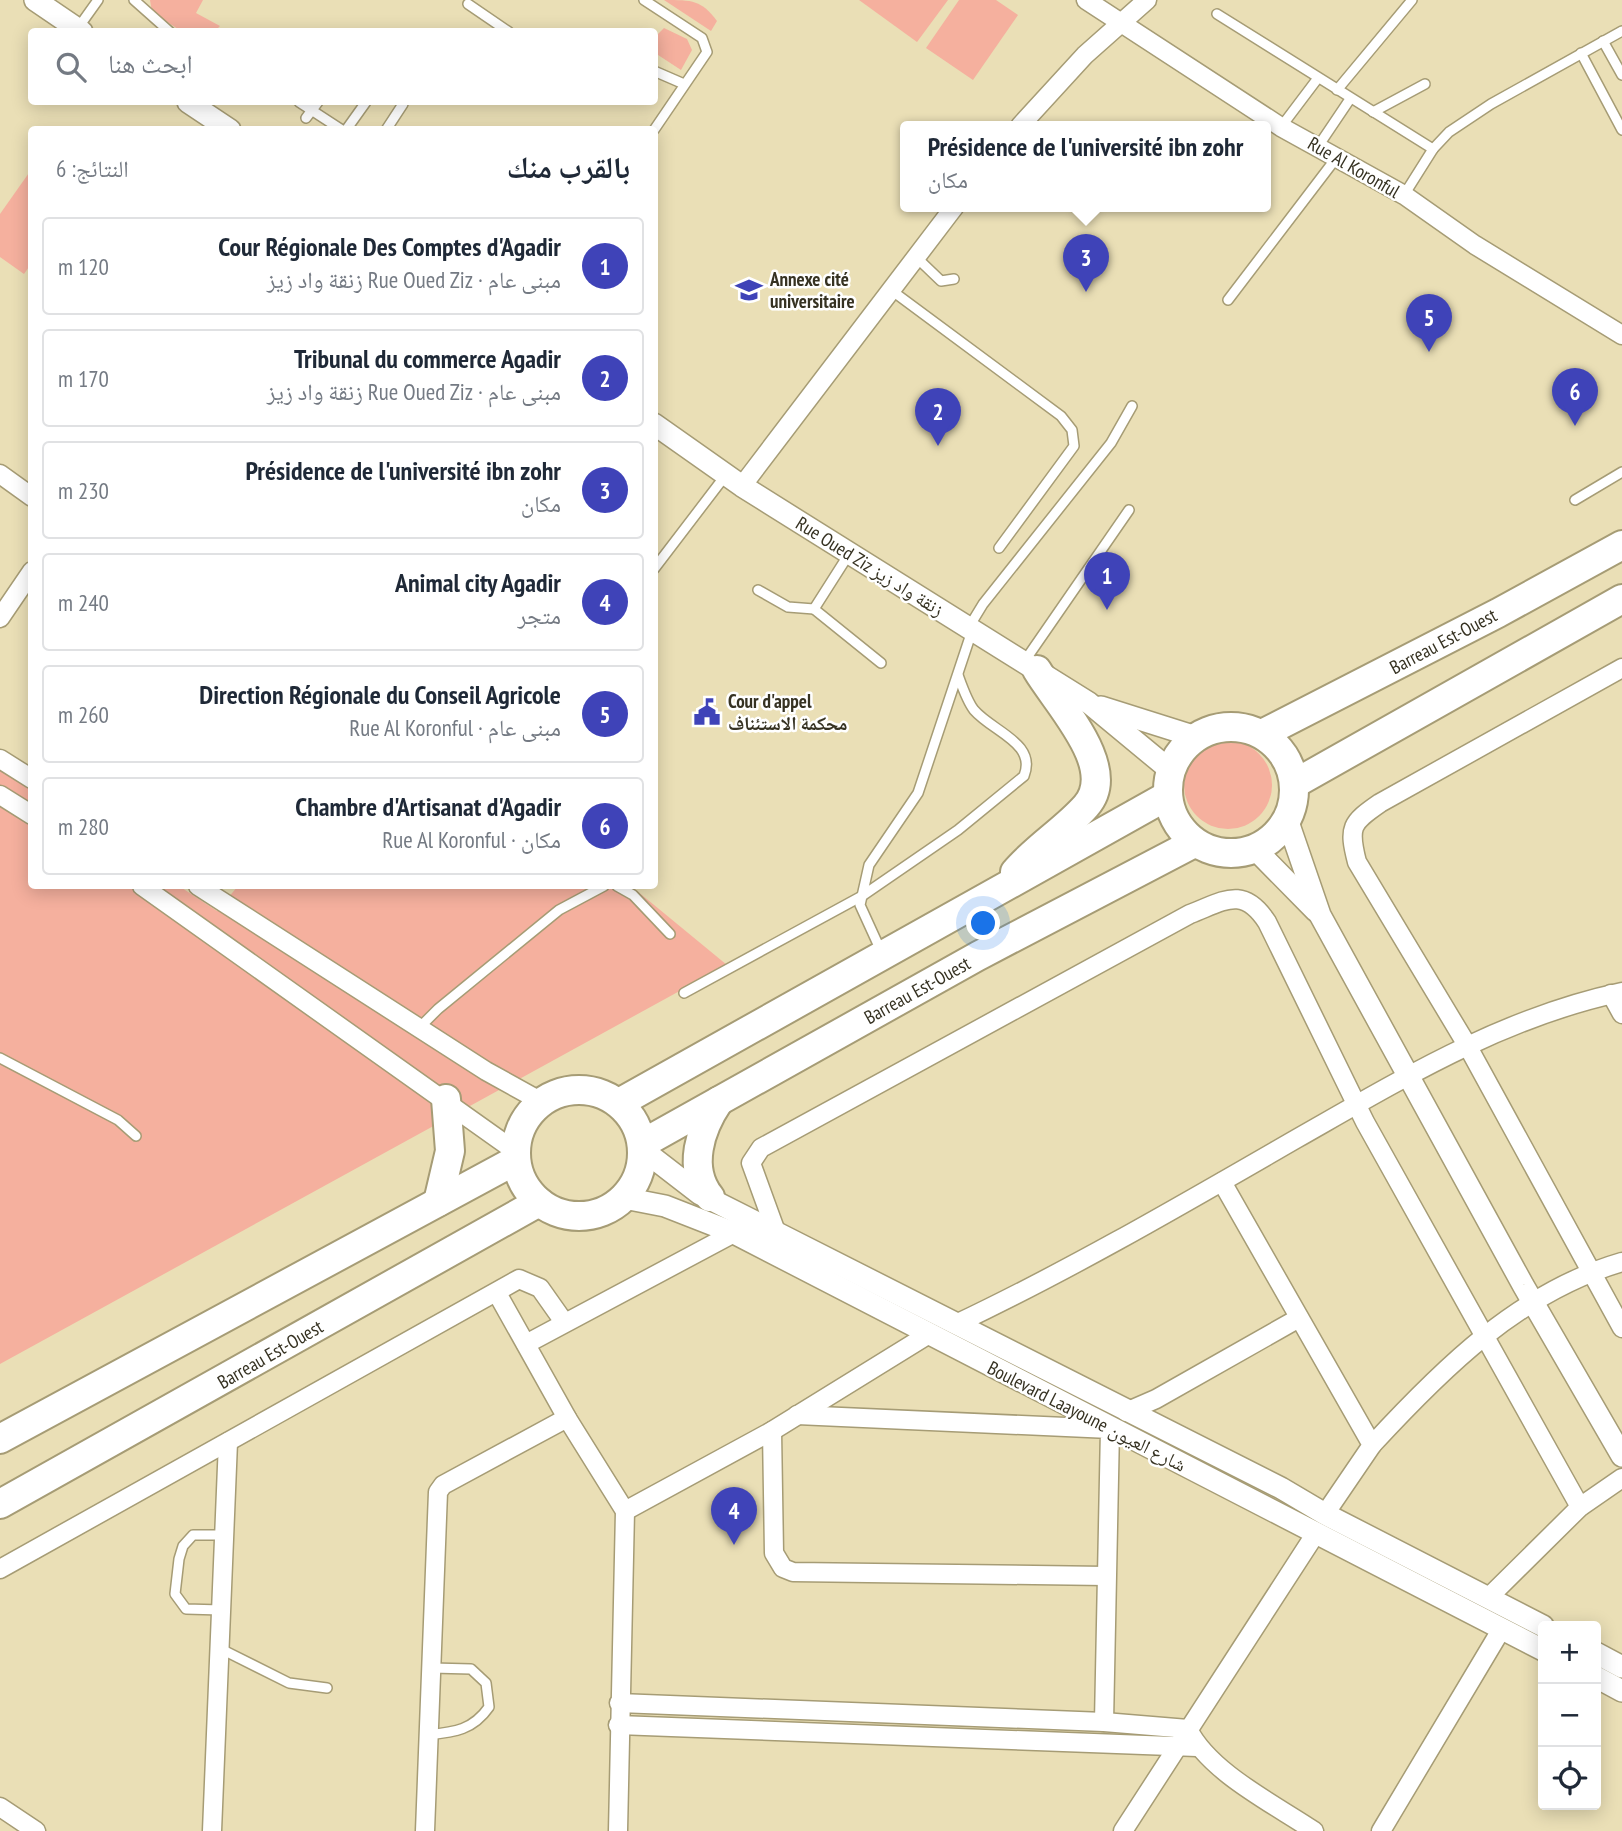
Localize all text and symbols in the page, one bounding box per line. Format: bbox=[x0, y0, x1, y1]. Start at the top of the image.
search box bbox=[28, 28, 658, 105]
text: ابحث هنا bbox=[108, 47, 193, 80]
icon: search bbox=[52, 48, 90, 86]
popup bbox=[900, 121, 1271, 212]
text: Présidence de l'université ibn zohr bbox=[928, 130, 1243, 163]
street label: Rue Al Koronful bbox=[1304, 131, 1405, 203]
text: بالقرب منك bbox=[507, 147, 630, 186]
text: النتائج: 6 bbox=[56, 154, 129, 183]
text: مكان bbox=[928, 165, 968, 194]
text: Cour Régionale Des Comptes d'Agadir bbox=[218, 230, 561, 263]
pin: 3 bbox=[1063, 234, 1109, 292]
text: 120 m bbox=[58, 252, 109, 281]
text: 1 bbox=[600, 252, 611, 281]
text: مبنى عام · Rue Oued Ziz زنقة واد زيز bbox=[267, 265, 561, 294]
place label: Annexe cité universitaire bbox=[769, 267, 855, 313]
school or university icon: Annexe cité universitaire bbox=[734, 275, 764, 305]
pin: 5 bbox=[1406, 294, 1452, 352]
text: Tribunal du commerce Agadir bbox=[294, 342, 561, 375]
text: 170 m bbox=[58, 364, 109, 393]
text: 2 bbox=[600, 364, 611, 393]
pin: 6 bbox=[1552, 368, 1598, 426]
text: مبنى عام · Rue Oued Ziz زنقة واد زيز bbox=[267, 377, 561, 406]
pin: 2 bbox=[915, 388, 961, 446]
text: Présidence de l'université ibn zohr bbox=[245, 454, 561, 487]
text: 230 m bbox=[58, 476, 109, 505]
text: 3 bbox=[600, 476, 611, 505]
text: مكان bbox=[521, 489, 561, 518]
street label: Rue Oued Ziz زنقة واد زيز bbox=[792, 511, 948, 621]
pin: 1 bbox=[1084, 552, 1130, 610]
text: Animal city Agadir bbox=[395, 566, 561, 599]
text: 240 m bbox=[58, 588, 109, 617]
text: 4 bbox=[600, 588, 611, 617]
text: متجر bbox=[518, 601, 561, 630]
street label: Barreau Est-Ouest bbox=[1385, 602, 1501, 679]
text: Direction Régionale du Conseil Agricole bbox=[199, 678, 561, 711]
place label: Cour d'appel محكمة الاستئناف bbox=[728, 689, 848, 735]
public building icon: Cour d'appel محكمة الاستئناف bbox=[692, 697, 722, 727]
text: 260 m bbox=[58, 700, 109, 729]
text: 5 bbox=[600, 700, 611, 729]
text: مبنى عام · Rue Al Koronful bbox=[349, 713, 561, 742]
text: Chambre d'Artisanat d'Agadir bbox=[295, 790, 561, 823]
text: 280 m bbox=[58, 812, 109, 841]
text: 6 bbox=[600, 812, 611, 841]
text: مكان · Rue Al Koronful bbox=[382, 825, 561, 854]
your location bbox=[966, 906, 1000, 940]
street label: Barreau Est-Ouest bbox=[860, 951, 975, 1029]
street label: Barreau Est-Ouest bbox=[213, 1314, 328, 1394]
street label: Boulevard Laayoune شارع العيون bbox=[984, 1355, 1190, 1477]
pin: 4 bbox=[711, 1487, 757, 1545]
map controls bbox=[1538, 1621, 1601, 1810]
button: + bbox=[1538, 1621, 1601, 1684]
button: − bbox=[1538, 1684, 1601, 1747]
button: locate bbox=[1538, 1747, 1601, 1810]

